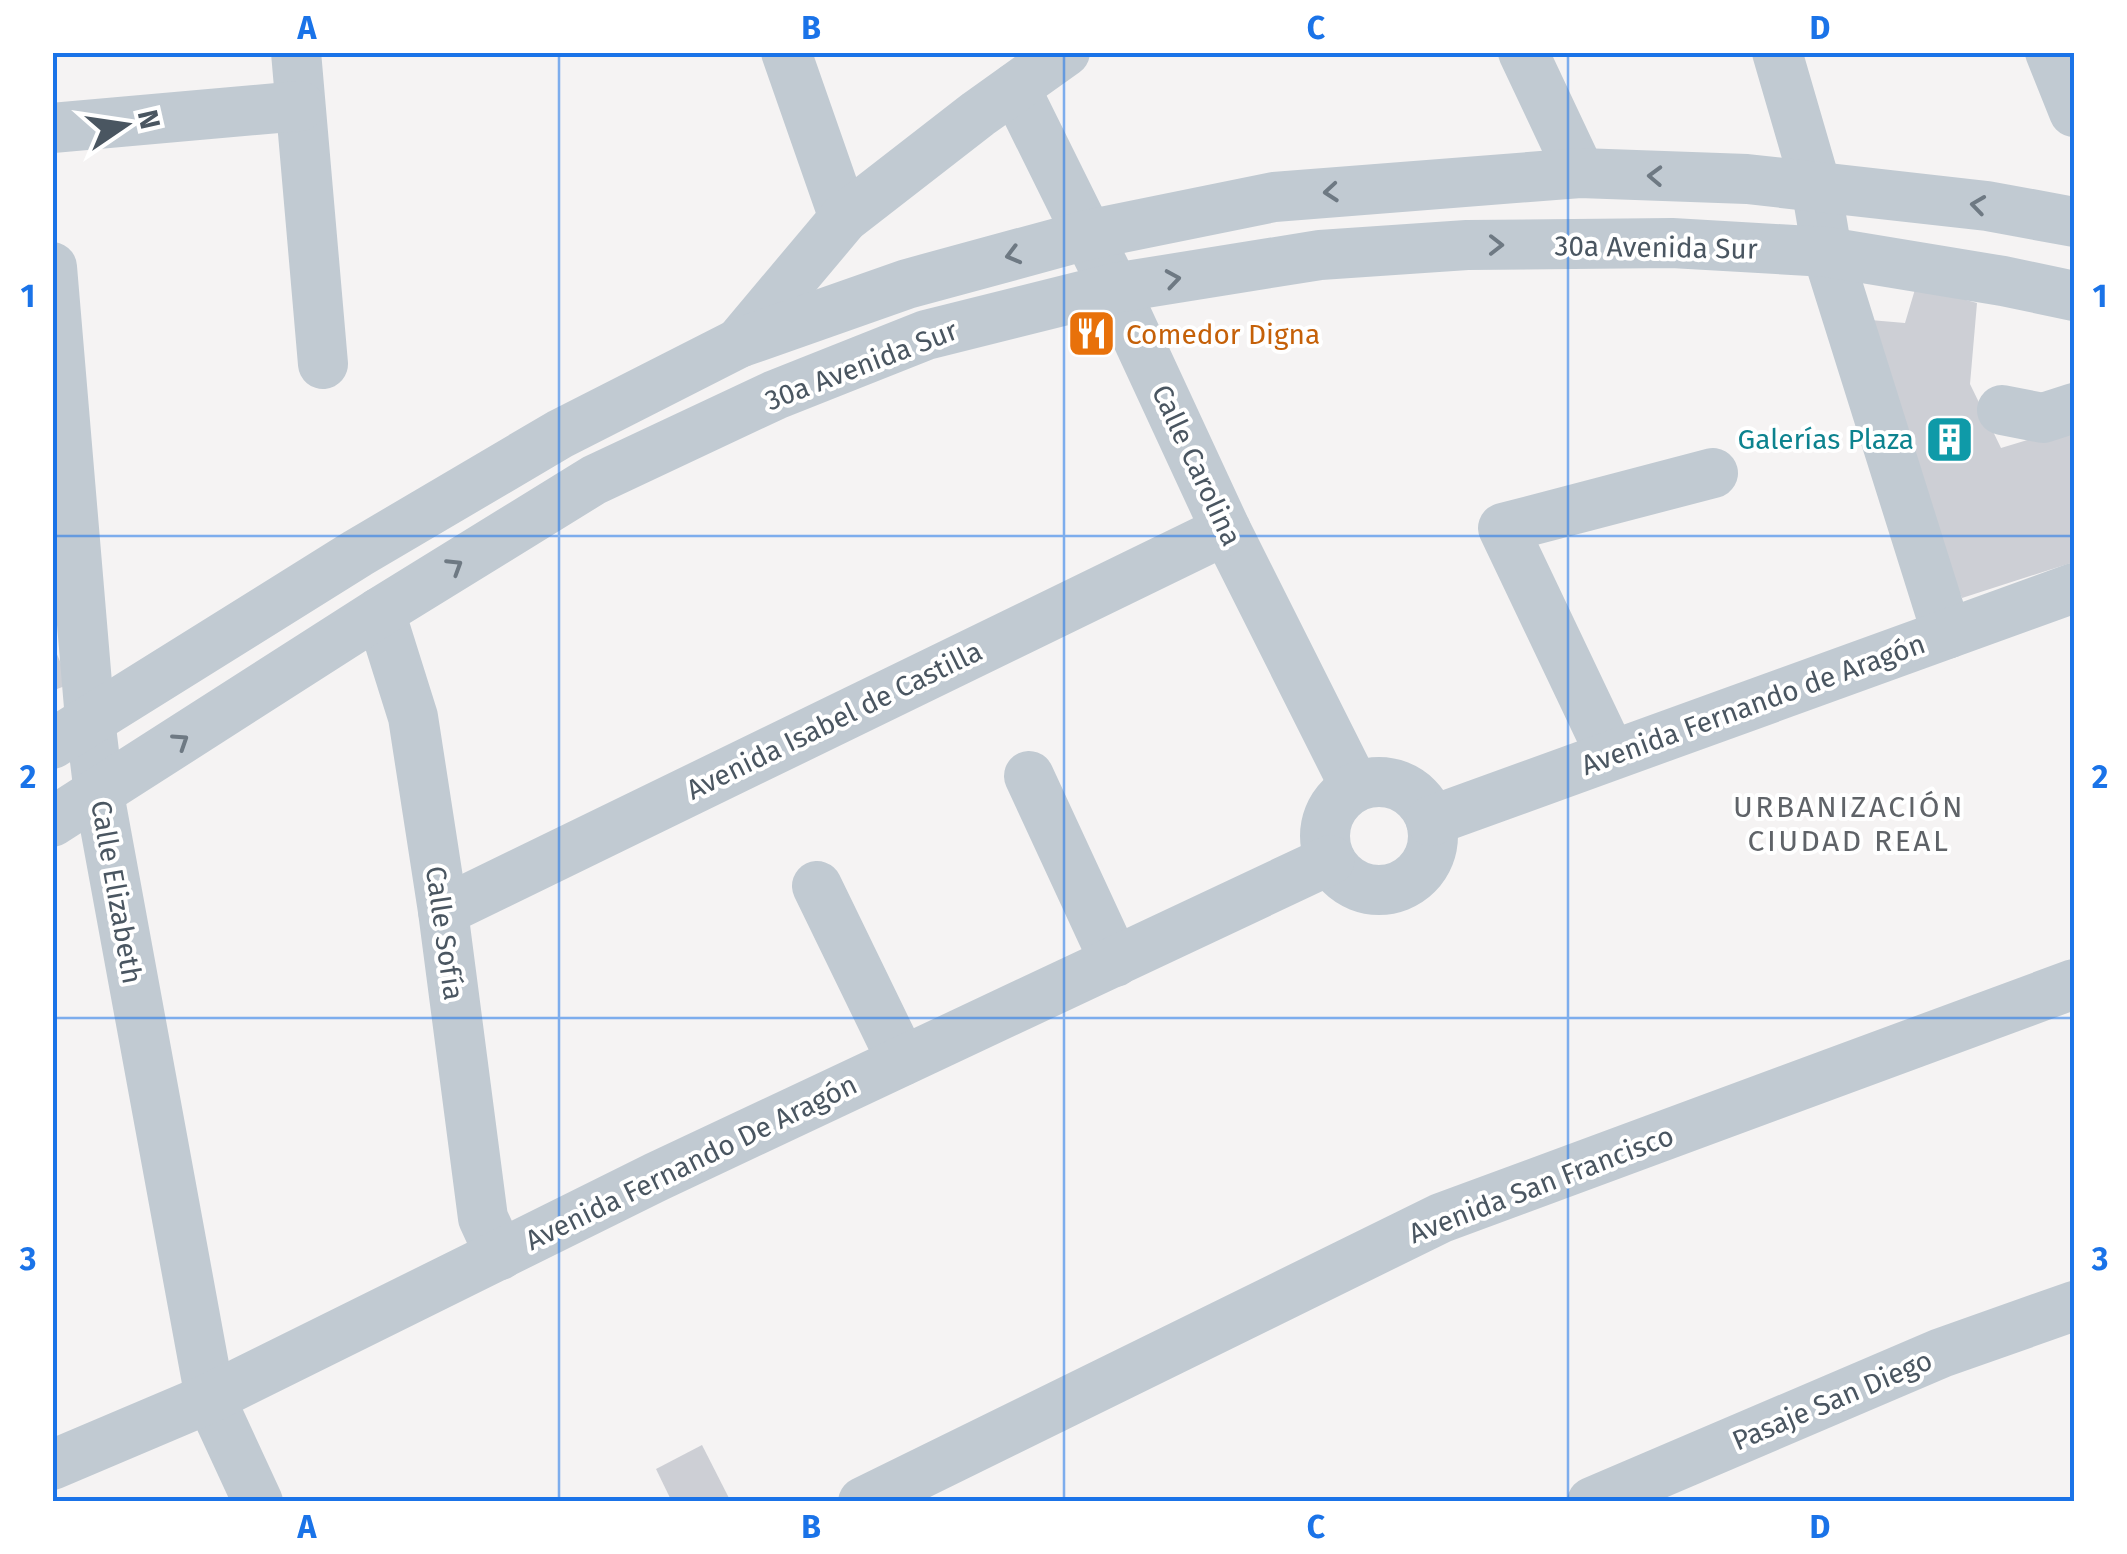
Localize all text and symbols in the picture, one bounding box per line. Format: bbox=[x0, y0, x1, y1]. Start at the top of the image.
text: A bbox=[297, 9, 318, 47]
text: B bbox=[801, 9, 821, 47]
text: C bbox=[1307, 9, 1326, 47]
text: D bbox=[1810, 9, 1830, 47]
north arrow bbox=[75, 75, 175, 175]
text: N bbox=[131, 107, 167, 132]
one-way arrow bbox=[1647, 165, 1662, 186]
one-way arrow bbox=[1322, 181, 1338, 203]
one-way arrow bbox=[1970, 196, 1987, 217]
street label: 30a Avenida Sur bbox=[1554, 229, 1758, 266]
one-way arrow bbox=[1490, 234, 1505, 256]
one-way arrow bbox=[1004, 244, 1022, 265]
one-way arrow bbox=[1165, 269, 1182, 290]
text: 1 bbox=[21, 277, 35, 315]
text: 1 bbox=[2093, 277, 2107, 315]
restaurant icon: Comedor Digna bbox=[1065, 308, 1117, 360]
street label: 30a Avenida Sur bbox=[760, 314, 962, 417]
place label: Comedor Digna bbox=[1126, 318, 1320, 351]
street label: Calle Carolina bbox=[1145, 379, 1248, 551]
building icon: Galerías Plaza bbox=[1923, 413, 1975, 465]
place label: Galerías Plaza bbox=[1738, 423, 1914, 456]
one-way arrow bbox=[444, 559, 462, 578]
street label: Avenida Fernando de Aragón bbox=[1577, 627, 1929, 782]
street label: Avenida Isabel de Castilla bbox=[681, 634, 987, 806]
one-way arrow bbox=[170, 734, 188, 753]
text: 2 bbox=[20, 758, 36, 796]
text: 2 bbox=[2092, 758, 2108, 796]
district label: URBANIZACIÓN CIUDAD REAL bbox=[1733, 789, 1965, 859]
street label: Calle Elizabeth bbox=[84, 798, 149, 986]
street label: Calle Sofía bbox=[419, 864, 470, 1002]
street label: Avenida Fernando De Aragón bbox=[520, 1068, 862, 1257]
street label: Avenida San Francisco bbox=[1404, 1119, 1678, 1250]
text: 3 bbox=[19, 1240, 36, 1278]
text: 3 bbox=[2091, 1240, 2108, 1278]
street label: Pasaje San Diego bbox=[1727, 1343, 1937, 1457]
text: A bbox=[297, 1508, 318, 1546]
text: B bbox=[801, 1508, 821, 1546]
text: C bbox=[1307, 1508, 1326, 1546]
text: D bbox=[1810, 1508, 1830, 1546]

